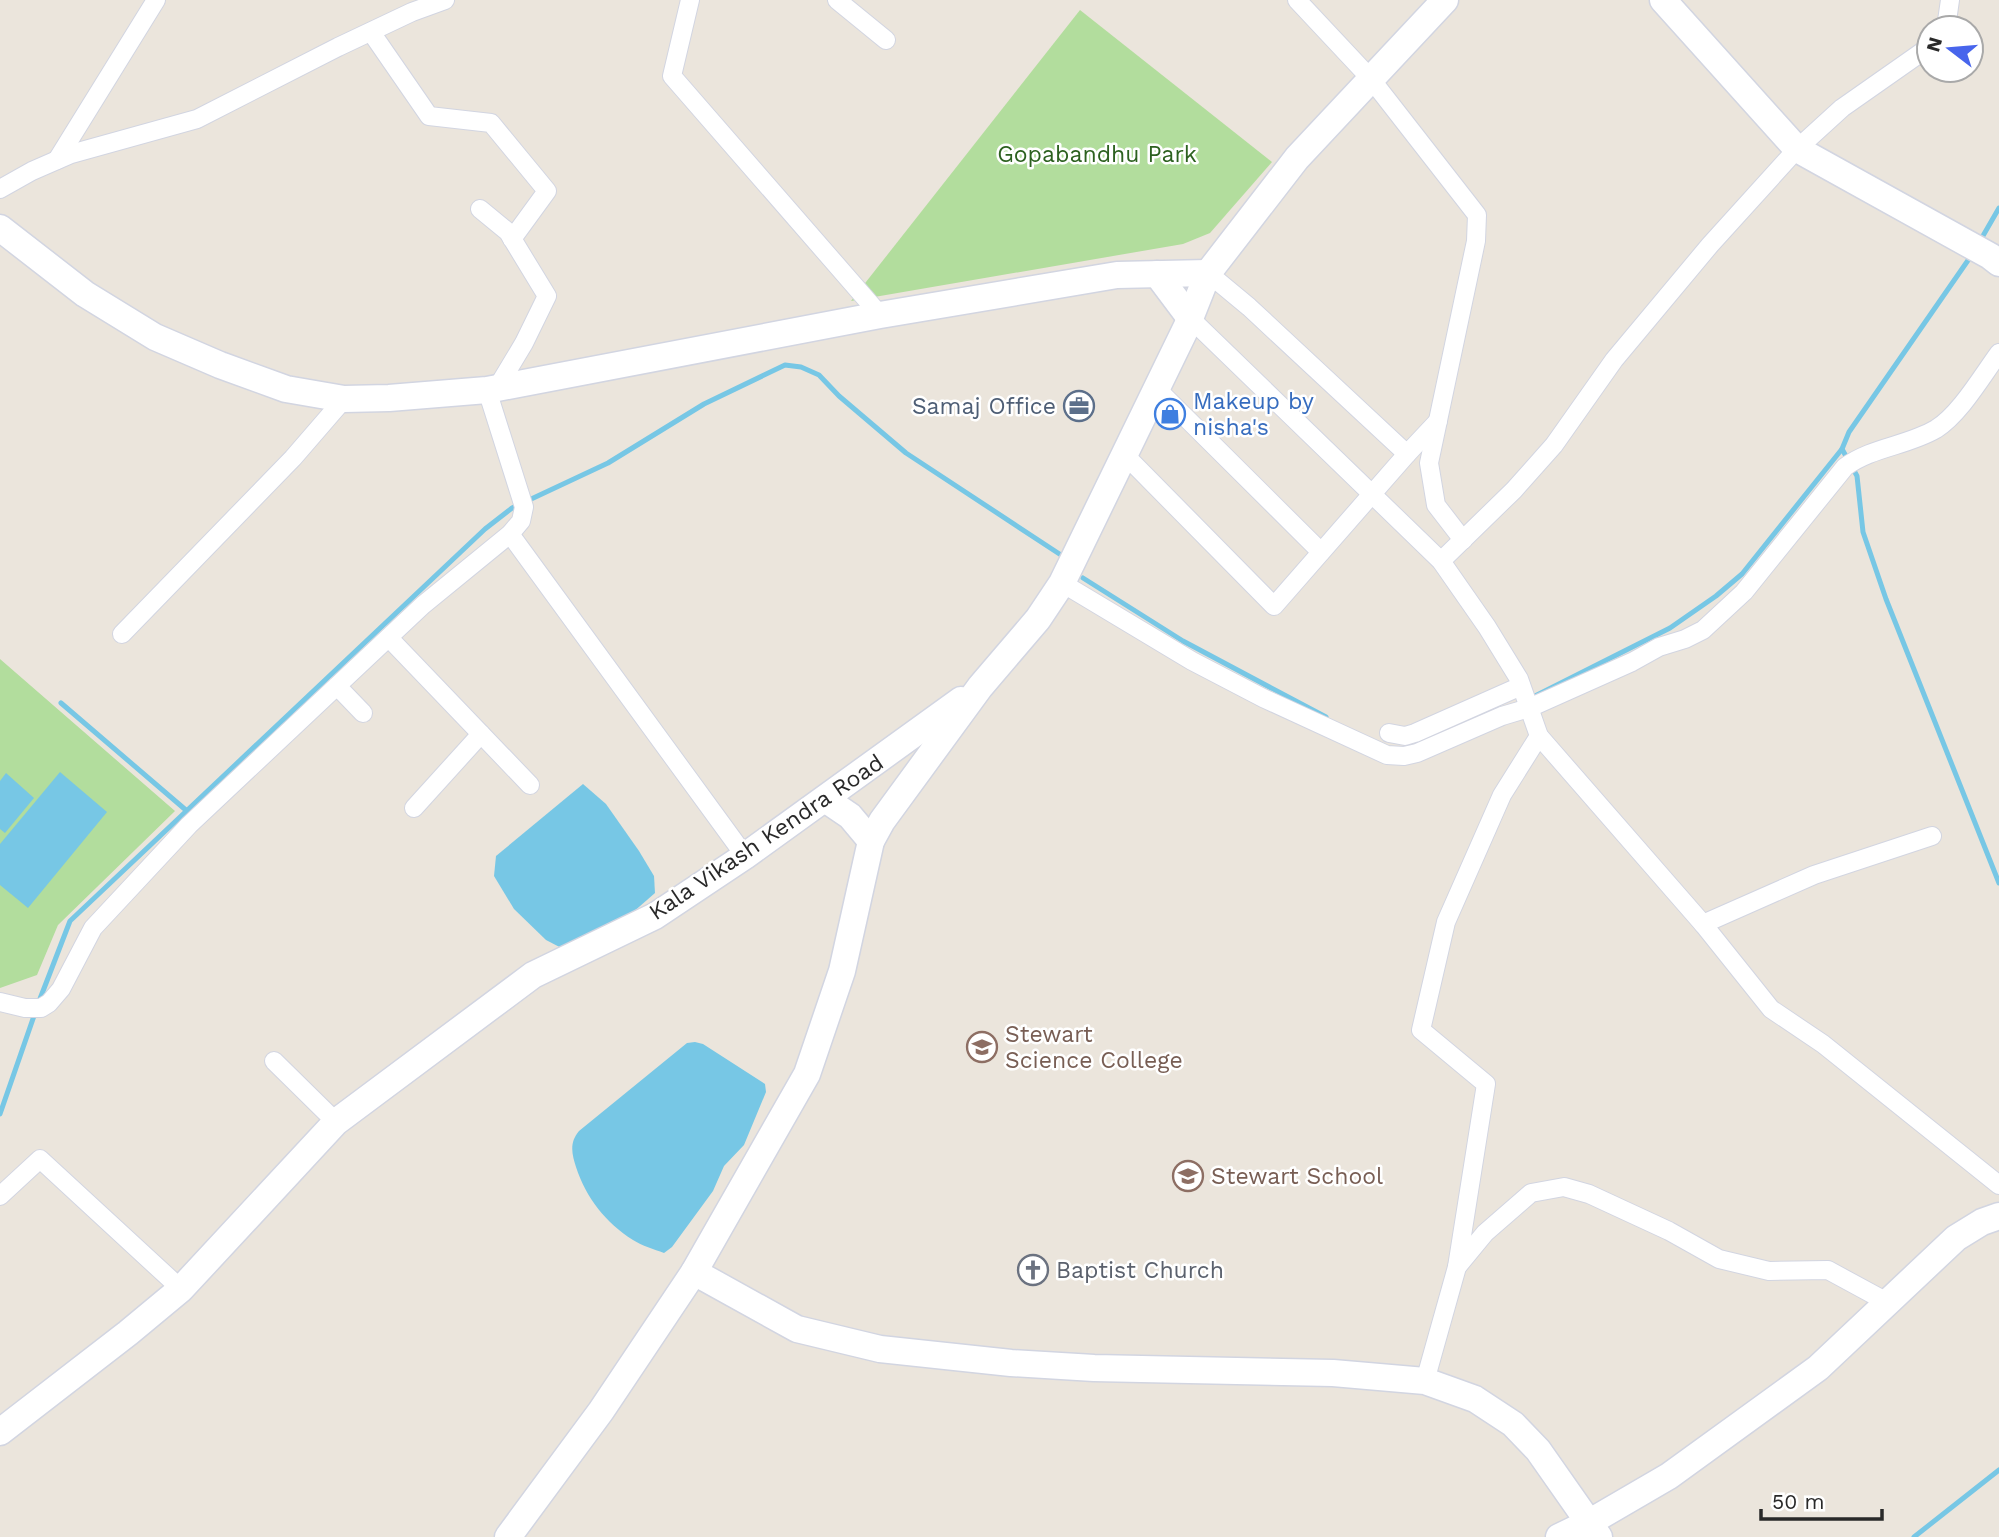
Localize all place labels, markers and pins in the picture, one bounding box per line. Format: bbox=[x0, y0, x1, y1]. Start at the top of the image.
place label: Makeup by nisha's bbox=[1193, 388, 1314, 441]
office icon: Samaj Office bbox=[1062, 389, 1096, 423]
place label: Samaj Office bbox=[912, 393, 1056, 420]
shop icon: Makeup by nisha's bbox=[1153, 397, 1187, 431]
place label: Stewart Science College bbox=[1005, 1021, 1183, 1074]
school or university icon: Stewart Science College bbox=[965, 1030, 999, 1064]
school or university icon: Stewart School bbox=[1171, 1159, 1205, 1193]
place label: Stewart School bbox=[1211, 1163, 1383, 1190]
church icon: Baptist Church bbox=[1016, 1253, 1050, 1287]
place label: Baptist Church bbox=[1056, 1257, 1224, 1284]

